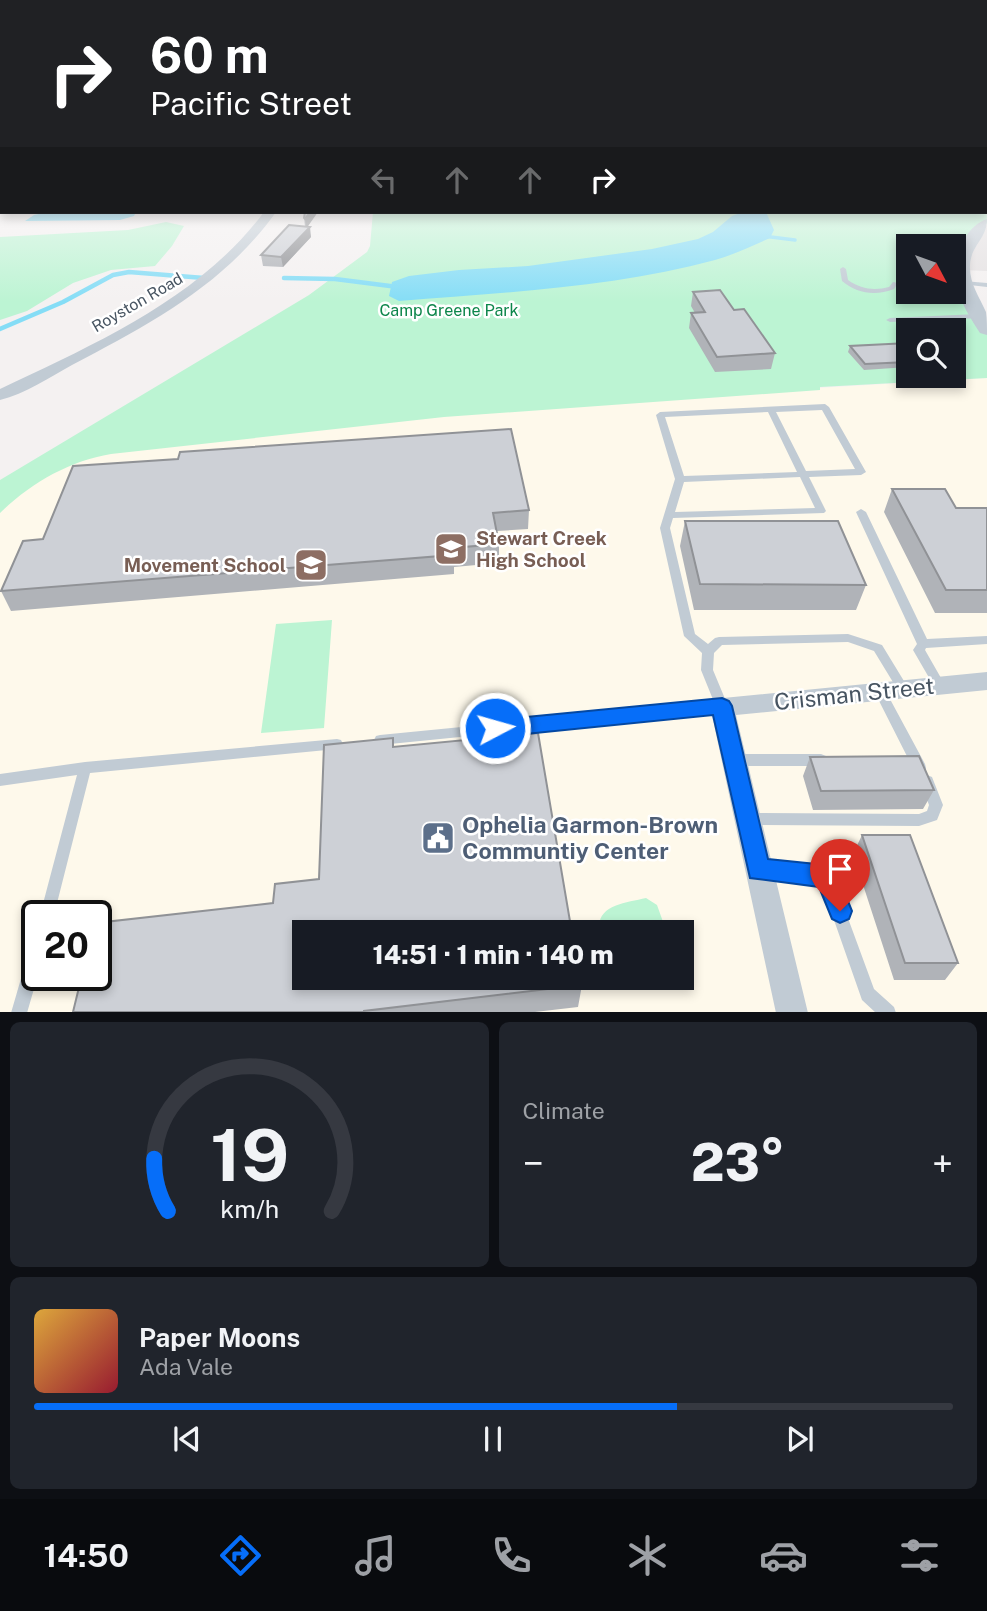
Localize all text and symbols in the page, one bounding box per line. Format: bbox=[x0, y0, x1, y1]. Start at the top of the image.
text: 60 m bbox=[150, 26, 269, 84]
icon: right bbox=[35, 28, 126, 119]
text: Pacific Street bbox=[150, 85, 352, 122]
icon: left bbox=[365, 161, 403, 199]
icon: ahead bbox=[438, 161, 476, 199]
icon: ahead bbox=[511, 161, 549, 199]
icon: right bbox=[584, 161, 622, 199]
north arrow bbox=[896, 234, 966, 304]
map controls bbox=[896, 234, 966, 388]
street label: Royston Road bbox=[88, 269, 186, 336]
park label: Camp Greene Park bbox=[379, 301, 519, 320]
button: search bbox=[896, 318, 966, 388]
place label: Stewart Creek High School bbox=[476, 527, 607, 571]
school or university icon: Stewart Creek High School bbox=[432, 530, 470, 568]
school or university icon: Movement School bbox=[292, 546, 330, 584]
place label: Movement School bbox=[124, 554, 286, 576]
street label: Crisman Street bbox=[773, 672, 935, 715]
position arrow bbox=[458, 691, 532, 765]
place label: Ophelia Garmon-Brown Communtiy Center bbox=[462, 811, 718, 864]
public building icon: Ophelia Garmon-Brown Communtiy Center bbox=[419, 819, 457, 857]
pin bbox=[810, 839, 870, 911]
icon: arrive bbox=[821, 850, 859, 888]
speed limit sign: 20 bbox=[21, 900, 112, 991]
text: 14:51 · 1 min · 140 m bbox=[372, 939, 614, 970]
text: Climate bbox=[523, 1097, 605, 1124]
text: 19 bbox=[210, 1112, 289, 1197]
text: 23° bbox=[691, 1132, 785, 1193]
text: − bbox=[523, 1141, 544, 1186]
text: + bbox=[932, 1141, 953, 1186]
text: km/h bbox=[220, 1193, 279, 1223]
text: Paper Moons bbox=[139, 1322, 300, 1353]
text: Ada Vale bbox=[139, 1353, 233, 1380]
icon: previous bbox=[168, 1420, 206, 1458]
icon: pause bbox=[474, 1420, 512, 1458]
icon: next bbox=[781, 1420, 819, 1458]
icon: directions bbox=[216, 1531, 265, 1580]
icon: music bbox=[351, 1531, 400, 1580]
icon: phone bbox=[487, 1531, 536, 1580]
icon: climate bbox=[623, 1531, 672, 1580]
icon: car bbox=[759, 1531, 808, 1580]
icon: filters bbox=[895, 1531, 944, 1580]
text: 14:50 bbox=[43, 1537, 129, 1574]

